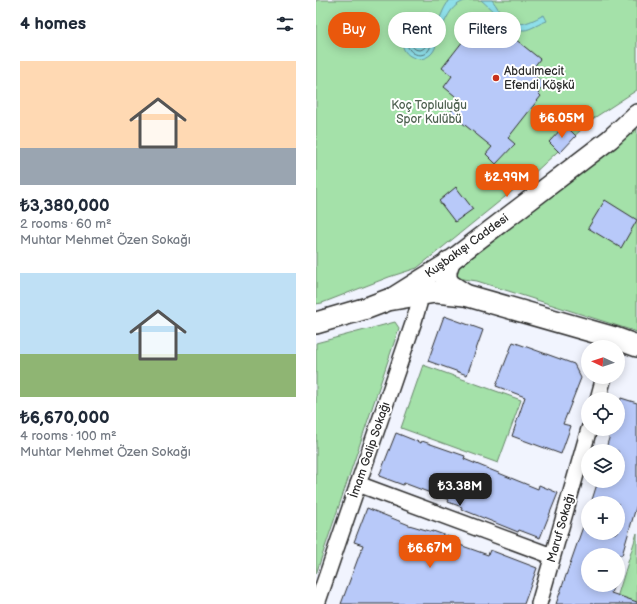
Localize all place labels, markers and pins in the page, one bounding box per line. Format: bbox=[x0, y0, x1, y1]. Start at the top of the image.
place label: Abdulmecit Efendi Köşkü bbox=[504, 64, 575, 93]
marker: Abdulmecit Efendi Köşkü bbox=[491, 73, 501, 83]
pin: ₺6.05M bbox=[529, 105, 595, 139]
pin: ₺2.99M bbox=[474, 164, 540, 198]
pin: ₺3.38M bbox=[427, 473, 493, 507]
pin: ₺6.67M bbox=[397, 535, 463, 569]

